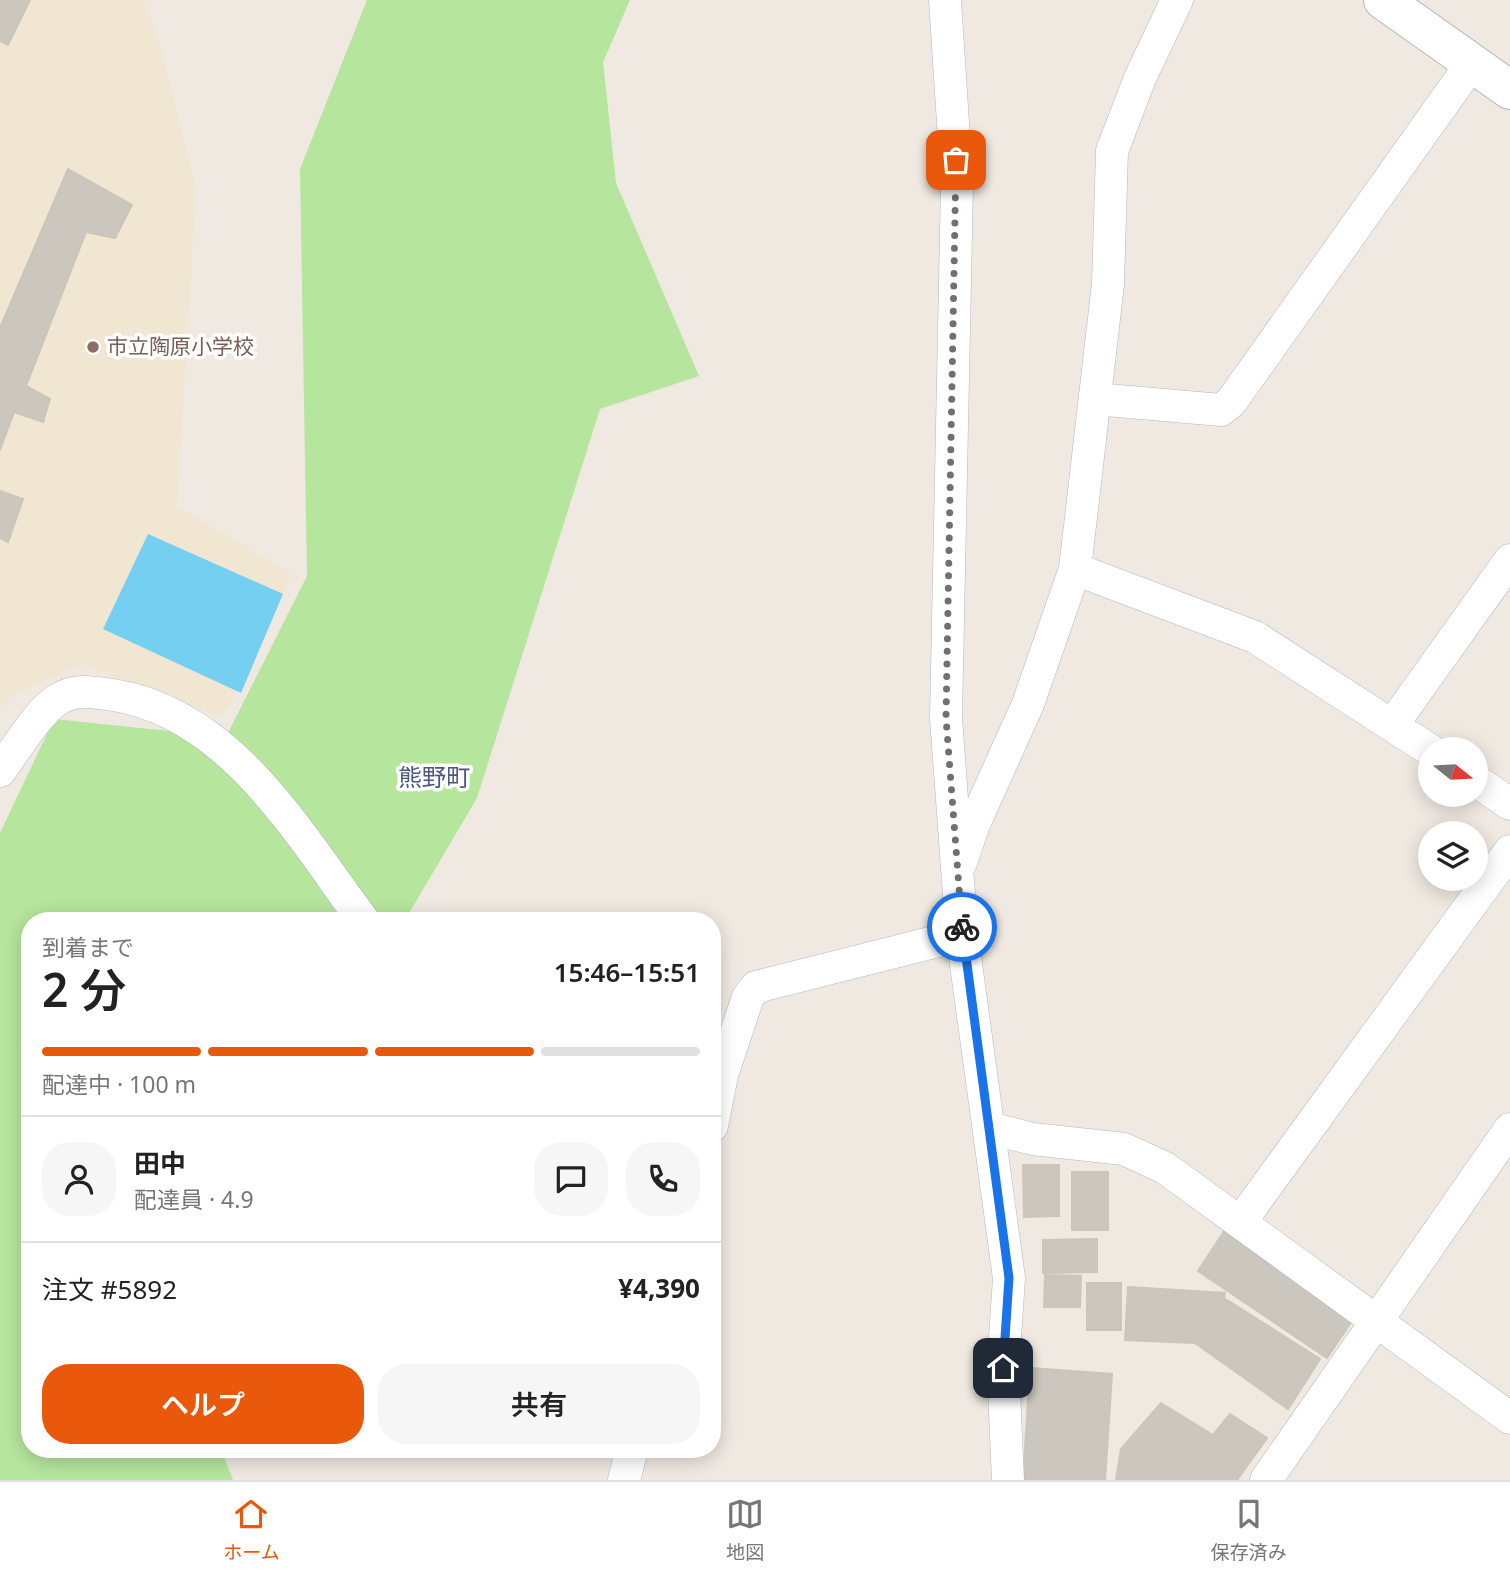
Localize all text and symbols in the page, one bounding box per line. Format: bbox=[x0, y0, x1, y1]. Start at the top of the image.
pin bbox=[926, 130, 986, 190]
icon: bag bbox=[937, 141, 975, 179]
place label: 市立陶原小学校 bbox=[107, 332, 254, 360]
marker: 市立陶原小学校 bbox=[85, 339, 101, 355]
north arrow bbox=[1418, 737, 1488, 807]
map controls bbox=[1418, 737, 1488, 891]
district label: 熊野町 bbox=[398, 760, 470, 793]
button: layers bbox=[1418, 821, 1488, 891]
courier bbox=[927, 892, 997, 962]
icon: bike bbox=[943, 908, 981, 946]
text: 到着まで bbox=[42, 931, 134, 963]
text: 15:46–15:51 bbox=[554, 954, 700, 990]
text: 2 分 bbox=[42, 958, 126, 1020]
text: 配達中 · 100 m bbox=[42, 1068, 196, 1100]
button: person bbox=[42, 1142, 116, 1216]
button: chat bbox=[534, 1142, 608, 1216]
button: phone bbox=[626, 1142, 700, 1216]
text: 田中 bbox=[134, 1145, 186, 1181]
text: 配達員 · 4.9 bbox=[134, 1183, 254, 1215]
text: ¥4,390 bbox=[618, 1270, 700, 1306]
text: 注文 #5892 bbox=[42, 1271, 177, 1307]
pin bbox=[973, 1338, 1033, 1398]
icon: home bbox=[984, 1349, 1022, 1387]
button: ヘルプ bbox=[42, 1364, 364, 1444]
button: 共有 bbox=[378, 1364, 700, 1444]
tab: ホーム bbox=[223, 1495, 280, 1565]
tab: 地図 bbox=[726, 1495, 764, 1565]
tab: 保存済み bbox=[1211, 1495, 1287, 1565]

